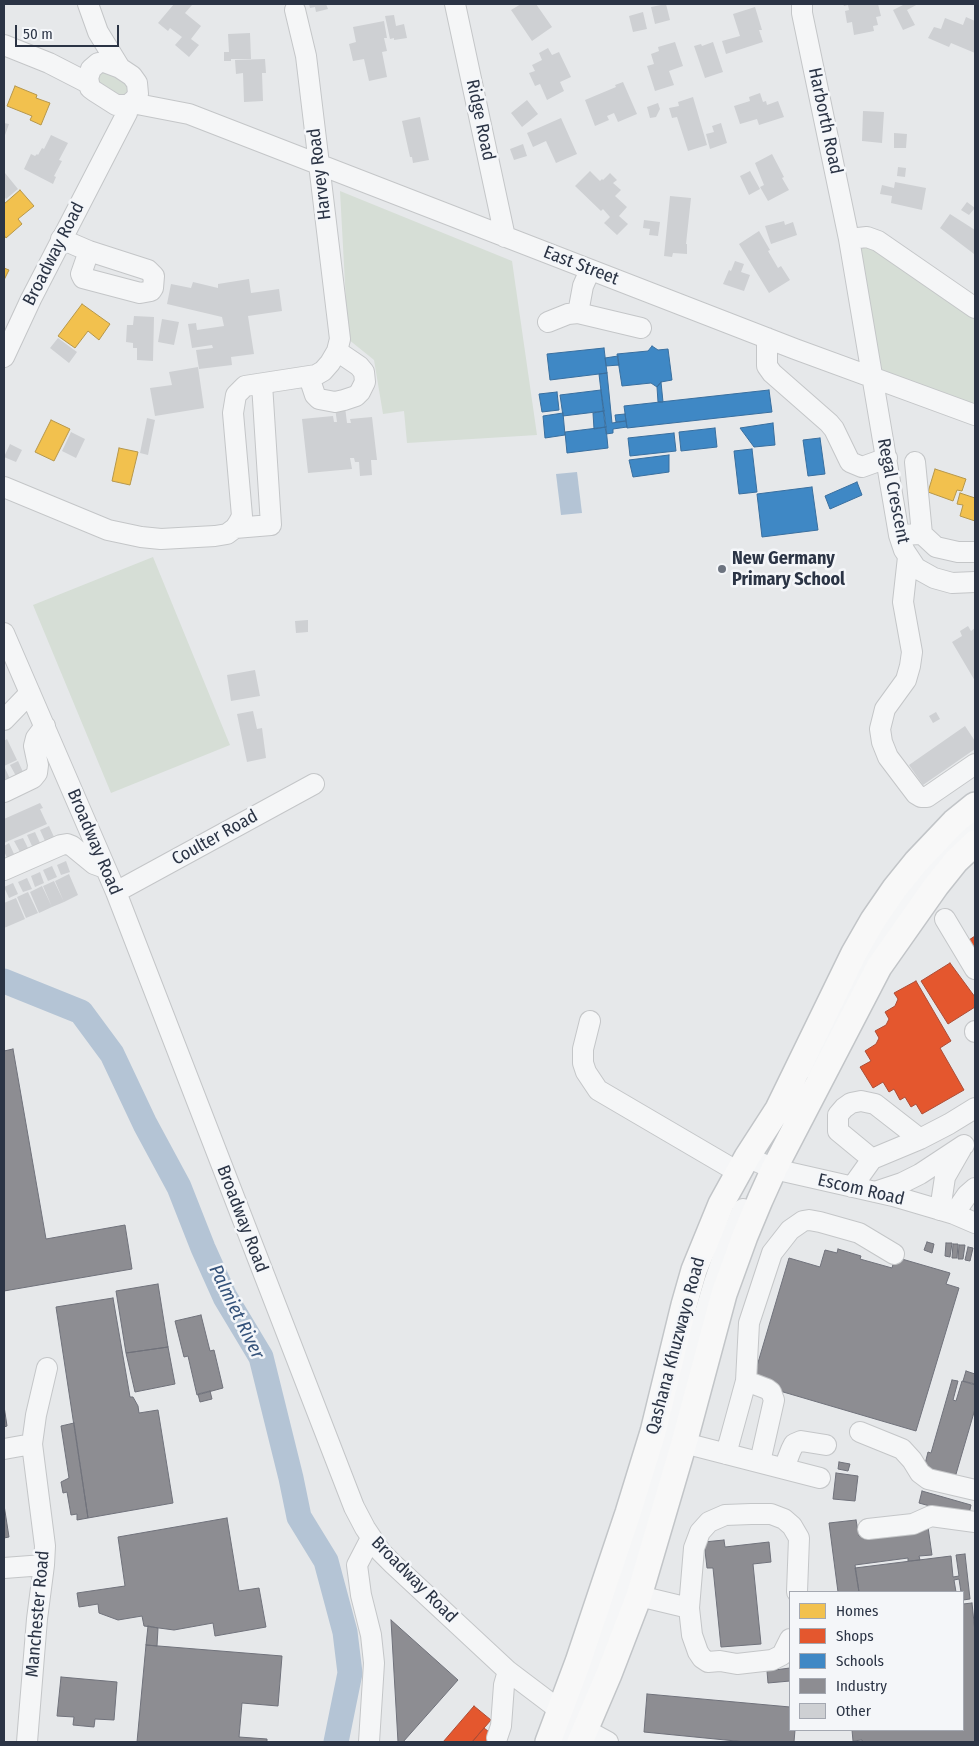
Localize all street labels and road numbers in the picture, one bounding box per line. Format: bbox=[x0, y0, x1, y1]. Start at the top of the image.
street label: Harborth Road bbox=[803, 66, 847, 176]
street label: Ridge Road bbox=[461, 77, 499, 163]
street label: Harvey Road bbox=[304, 127, 336, 221]
street label: Broadway Road bbox=[19, 199, 89, 309]
street label: East Street bbox=[540, 242, 622, 290]
street label: Regal Crescent bbox=[872, 436, 914, 546]
street label: Broadway Road bbox=[62, 786, 126, 898]
street label: Coulter Road bbox=[168, 806, 262, 870]
street label: Broadway Road bbox=[212, 1162, 272, 1276]
street label: Escom Road bbox=[816, 1170, 906, 1210]
street label: Qashana Khuzwayo Road bbox=[642, 1255, 710, 1437]
street label: Broadway Road bbox=[366, 1532, 462, 1628]
street label: Manchester Road bbox=[22, 1550, 54, 1678]

